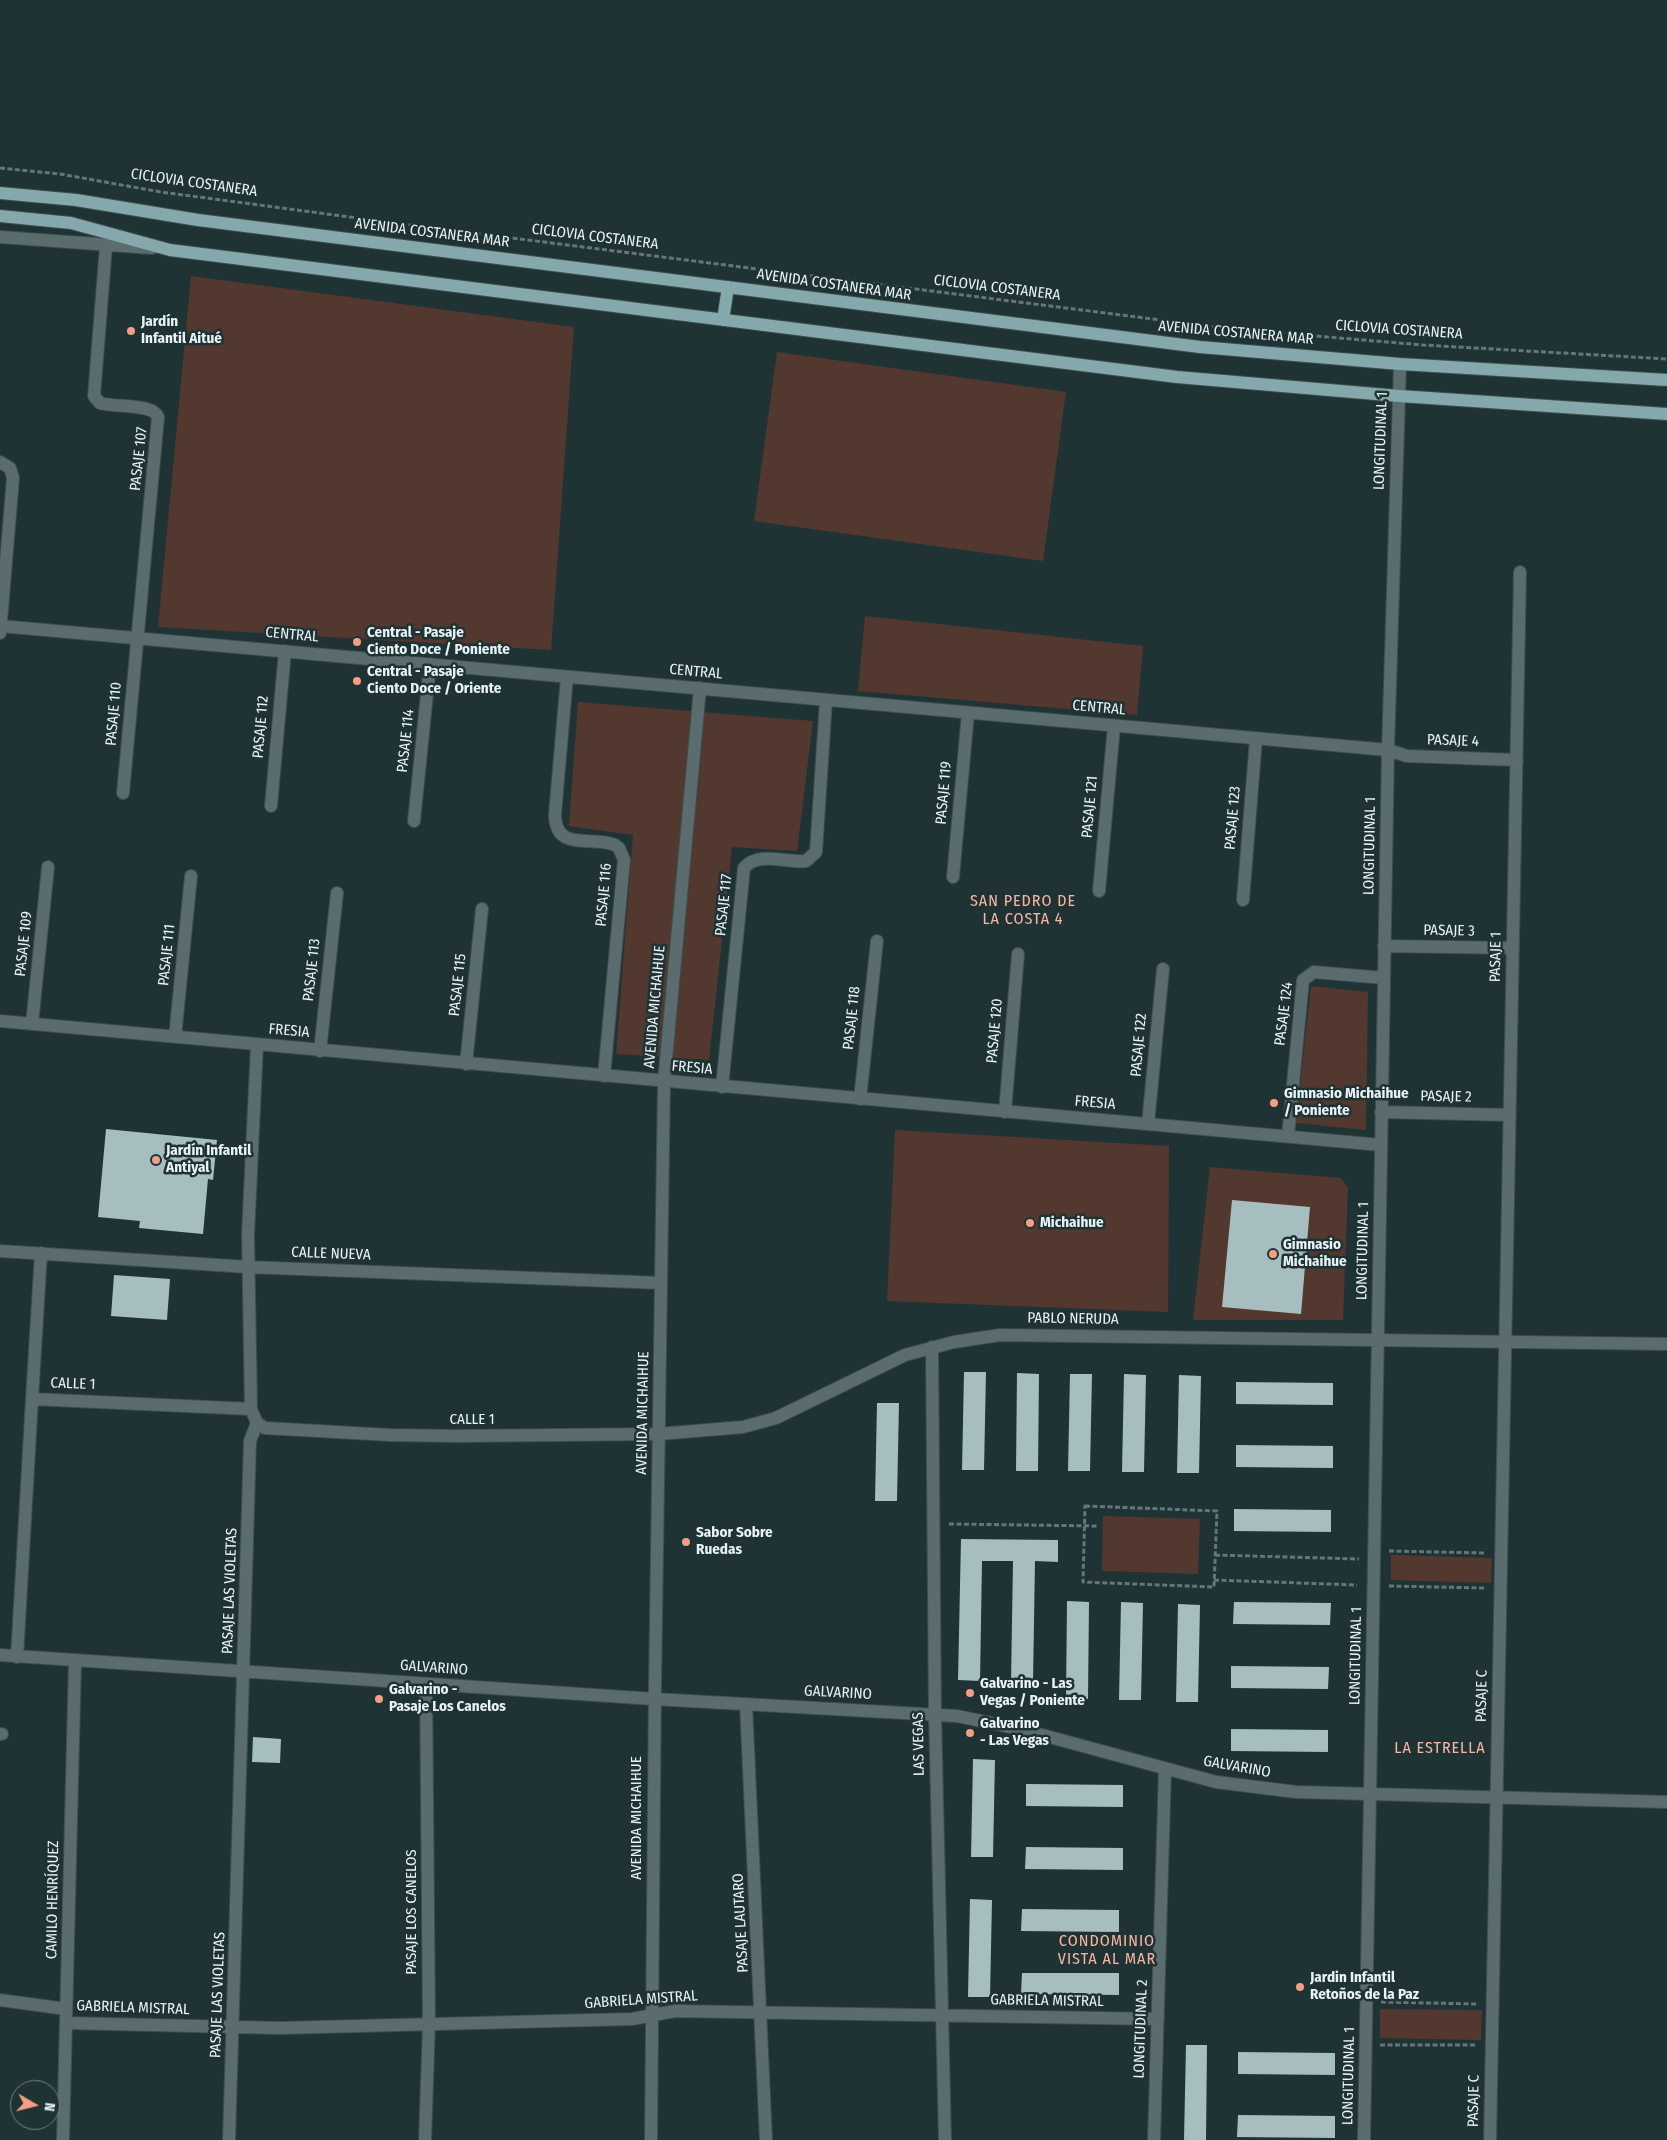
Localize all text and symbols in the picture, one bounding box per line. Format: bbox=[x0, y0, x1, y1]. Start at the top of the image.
street label: CICLOVIA COSTANERA bbox=[130, 165, 258, 201]
street label: AVENIDA COSTANERA MAR bbox=[354, 215, 510, 251]
street label: CICLOVIA COSTANERA bbox=[531, 220, 659, 254]
street label: AVENIDA COSTANERA MAR bbox=[756, 265, 912, 305]
street label: CICLOVIA COSTANERA bbox=[933, 271, 1061, 305]
place label: Jardín Infantil Aitué bbox=[141, 313, 222, 348]
street label: AVENIDA COSTANERA MAR bbox=[1158, 317, 1314, 349]
street label: CICLOVIA COSTANERA bbox=[1335, 317, 1463, 343]
marker: Jardín Infantil Aitué bbox=[125, 325, 137, 337]
street label: LONGITUDINAL 1 bbox=[1370, 391, 1392, 491]
street label: PASAJE 107 bbox=[127, 426, 151, 492]
street label: CENTRAL bbox=[265, 624, 319, 646]
place label: Central - Pasaje Ciento Doce / Poniente bbox=[367, 624, 510, 659]
marker: Central - Pasaje Ciento Doce / Poniente bbox=[351, 636, 363, 648]
street label: CENTRAL bbox=[669, 661, 723, 683]
place label: Central - Pasaje Ciento Doce / Oriente bbox=[367, 663, 501, 698]
marker: Central - Pasaje Ciento Doce / Oriente bbox=[351, 675, 363, 687]
street label: PASAJE 110 bbox=[102, 681, 126, 747]
street label: PASAJE 112 bbox=[249, 695, 273, 759]
street label: CENTRAL bbox=[1072, 697, 1126, 719]
street label: PASAJE 114 bbox=[394, 708, 418, 774]
street label: PASAJE 4 bbox=[1427, 731, 1479, 751]
street label: PASAJE 119 bbox=[932, 761, 956, 825]
street label: PASAJE 121 bbox=[1078, 775, 1102, 839]
street label: PASAJE 123 bbox=[1221, 785, 1245, 851]
street label: LONGITUDINAL 1 bbox=[1360, 797, 1380, 895]
street label: PASAJE 116 bbox=[592, 862, 616, 928]
street label: PASAJE 117 bbox=[712, 873, 736, 937]
district label: SAN PEDRO DE LA COSTA 4 bbox=[968, 892, 1078, 930]
street label: PASAJE 109 bbox=[12, 910, 36, 978]
street label: PASAJE 3 bbox=[1423, 922, 1475, 940]
street label: PASAJE 111 bbox=[155, 923, 179, 987]
street label: PASAJE 1 bbox=[1487, 932, 1505, 982]
street label: PASAJE 113 bbox=[300, 938, 324, 1002]
street label: AVENIDA MICHAIHUE bbox=[641, 945, 669, 1069]
street label: PASAJE 115 bbox=[446, 953, 470, 1017]
street label: PASAJE 124 bbox=[1271, 981, 1297, 1047]
street label: PASAJE 118 bbox=[840, 985, 864, 1051]
street label: PASAJE 120 bbox=[983, 998, 1007, 1064]
street label: PASAJE 122 bbox=[1127, 1012, 1151, 1078]
street label: FRESIA bbox=[268, 1020, 310, 1042]
street label: FRESIA bbox=[671, 1057, 713, 1079]
place label: Gimnasio Michaihue / Poniente bbox=[1284, 1085, 1409, 1120]
street label: PASAJE 2 bbox=[1420, 1088, 1472, 1106]
street label: FRESIA bbox=[1074, 1092, 1116, 1114]
marker: Gimnasio Michaihue / Poniente bbox=[1268, 1097, 1280, 1109]
place label: Jardín Infantil Antiyal bbox=[166, 1142, 251, 1177]
marker: Jardín Infantil Antiyal bbox=[150, 1154, 162, 1166]
street label: LONGITUDINAL 1 bbox=[1353, 1202, 1373, 1300]
place label: Michaihue bbox=[1040, 1214, 1104, 1232]
marker: Michaihue bbox=[1024, 1217, 1036, 1229]
place label: Gimnasio Michaihue bbox=[1283, 1236, 1347, 1271]
street label: CALLE NUEVA bbox=[291, 1244, 371, 1264]
marker: Gimnasio Michaihue bbox=[1267, 1248, 1279, 1260]
street label: PABLO NERUDA bbox=[1027, 1309, 1119, 1329]
street label: AVENIDA MICHAIHUE bbox=[633, 1351, 653, 1475]
street label: CALLE 1 bbox=[50, 1374, 96, 1394]
street label: CALLE 1 bbox=[449, 1411, 495, 1429]
place label: Sabor Sobre Ruedas bbox=[696, 1524, 773, 1559]
street label: PASAJE LAS VIOLETAS bbox=[219, 1528, 241, 1654]
marker: Sabor Sobre Ruedas bbox=[680, 1536, 692, 1548]
street label: LONGITUDINAL 1 bbox=[1346, 1607, 1366, 1705]
street label: GALVARINO bbox=[399, 1657, 469, 1679]
street label: PASAJE C bbox=[1473, 1670, 1491, 1722]
place label: Galvarino - Las Vegas / Poniente bbox=[980, 1675, 1085, 1710]
place label: Galvarino - Pasaje Los Canelos bbox=[389, 1681, 506, 1716]
street label: GALVARINO bbox=[804, 1682, 872, 1704]
marker: Galvarino - Las Vegas / Poniente bbox=[964, 1687, 976, 1699]
marker: Galvarino - Pasaje Los Canelos bbox=[373, 1693, 385, 1705]
street label: LAS VEGAS bbox=[909, 1712, 929, 1776]
place label: Galvarino - Las Vegas bbox=[980, 1715, 1049, 1750]
marker: Galvarino - Las Vegas bbox=[964, 1727, 976, 1739]
district label: LA ESTRELLA bbox=[1393, 1739, 1487, 1759]
street label: GALVARINO bbox=[1202, 1752, 1272, 1782]
street label: AVENIDA MICHAIHUE bbox=[628, 1756, 646, 1880]
street label: CAMILO HENRÍQUEZ bbox=[43, 1841, 63, 1959]
street label: PASAJE LOS CANELOS bbox=[403, 1849, 421, 1975]
street label: PASAJE LAUTARO bbox=[729, 1873, 753, 1973]
street label: PASAJE LAS VIOLETAS bbox=[207, 1932, 229, 2058]
district label: CONDOMINIO VISTA AL MAR bbox=[1056, 1932, 1158, 1970]
place label: Jardin Infantil Retoños de la Paz bbox=[1310, 1969, 1419, 2004]
street label: LONGITUDINAL 2 bbox=[1130, 1979, 1152, 2079]
marker: Jardin Infantil Retoños de la Paz bbox=[1294, 1981, 1306, 1993]
street label: GABRIELA MISTRAL bbox=[584, 1987, 698, 2013]
street label: GABRIELA MISTRAL bbox=[990, 1991, 1104, 2011]
street label: GABRIELA MISTRAL bbox=[76, 1997, 190, 2019]
street label: LONGITUDINAL 1 bbox=[1339, 2027, 1359, 2125]
street label: PASAJE C bbox=[1465, 2075, 1483, 2127]
north arrow bbox=[10, 2080, 60, 2130]
text: N bbox=[40, 2102, 58, 2112]

